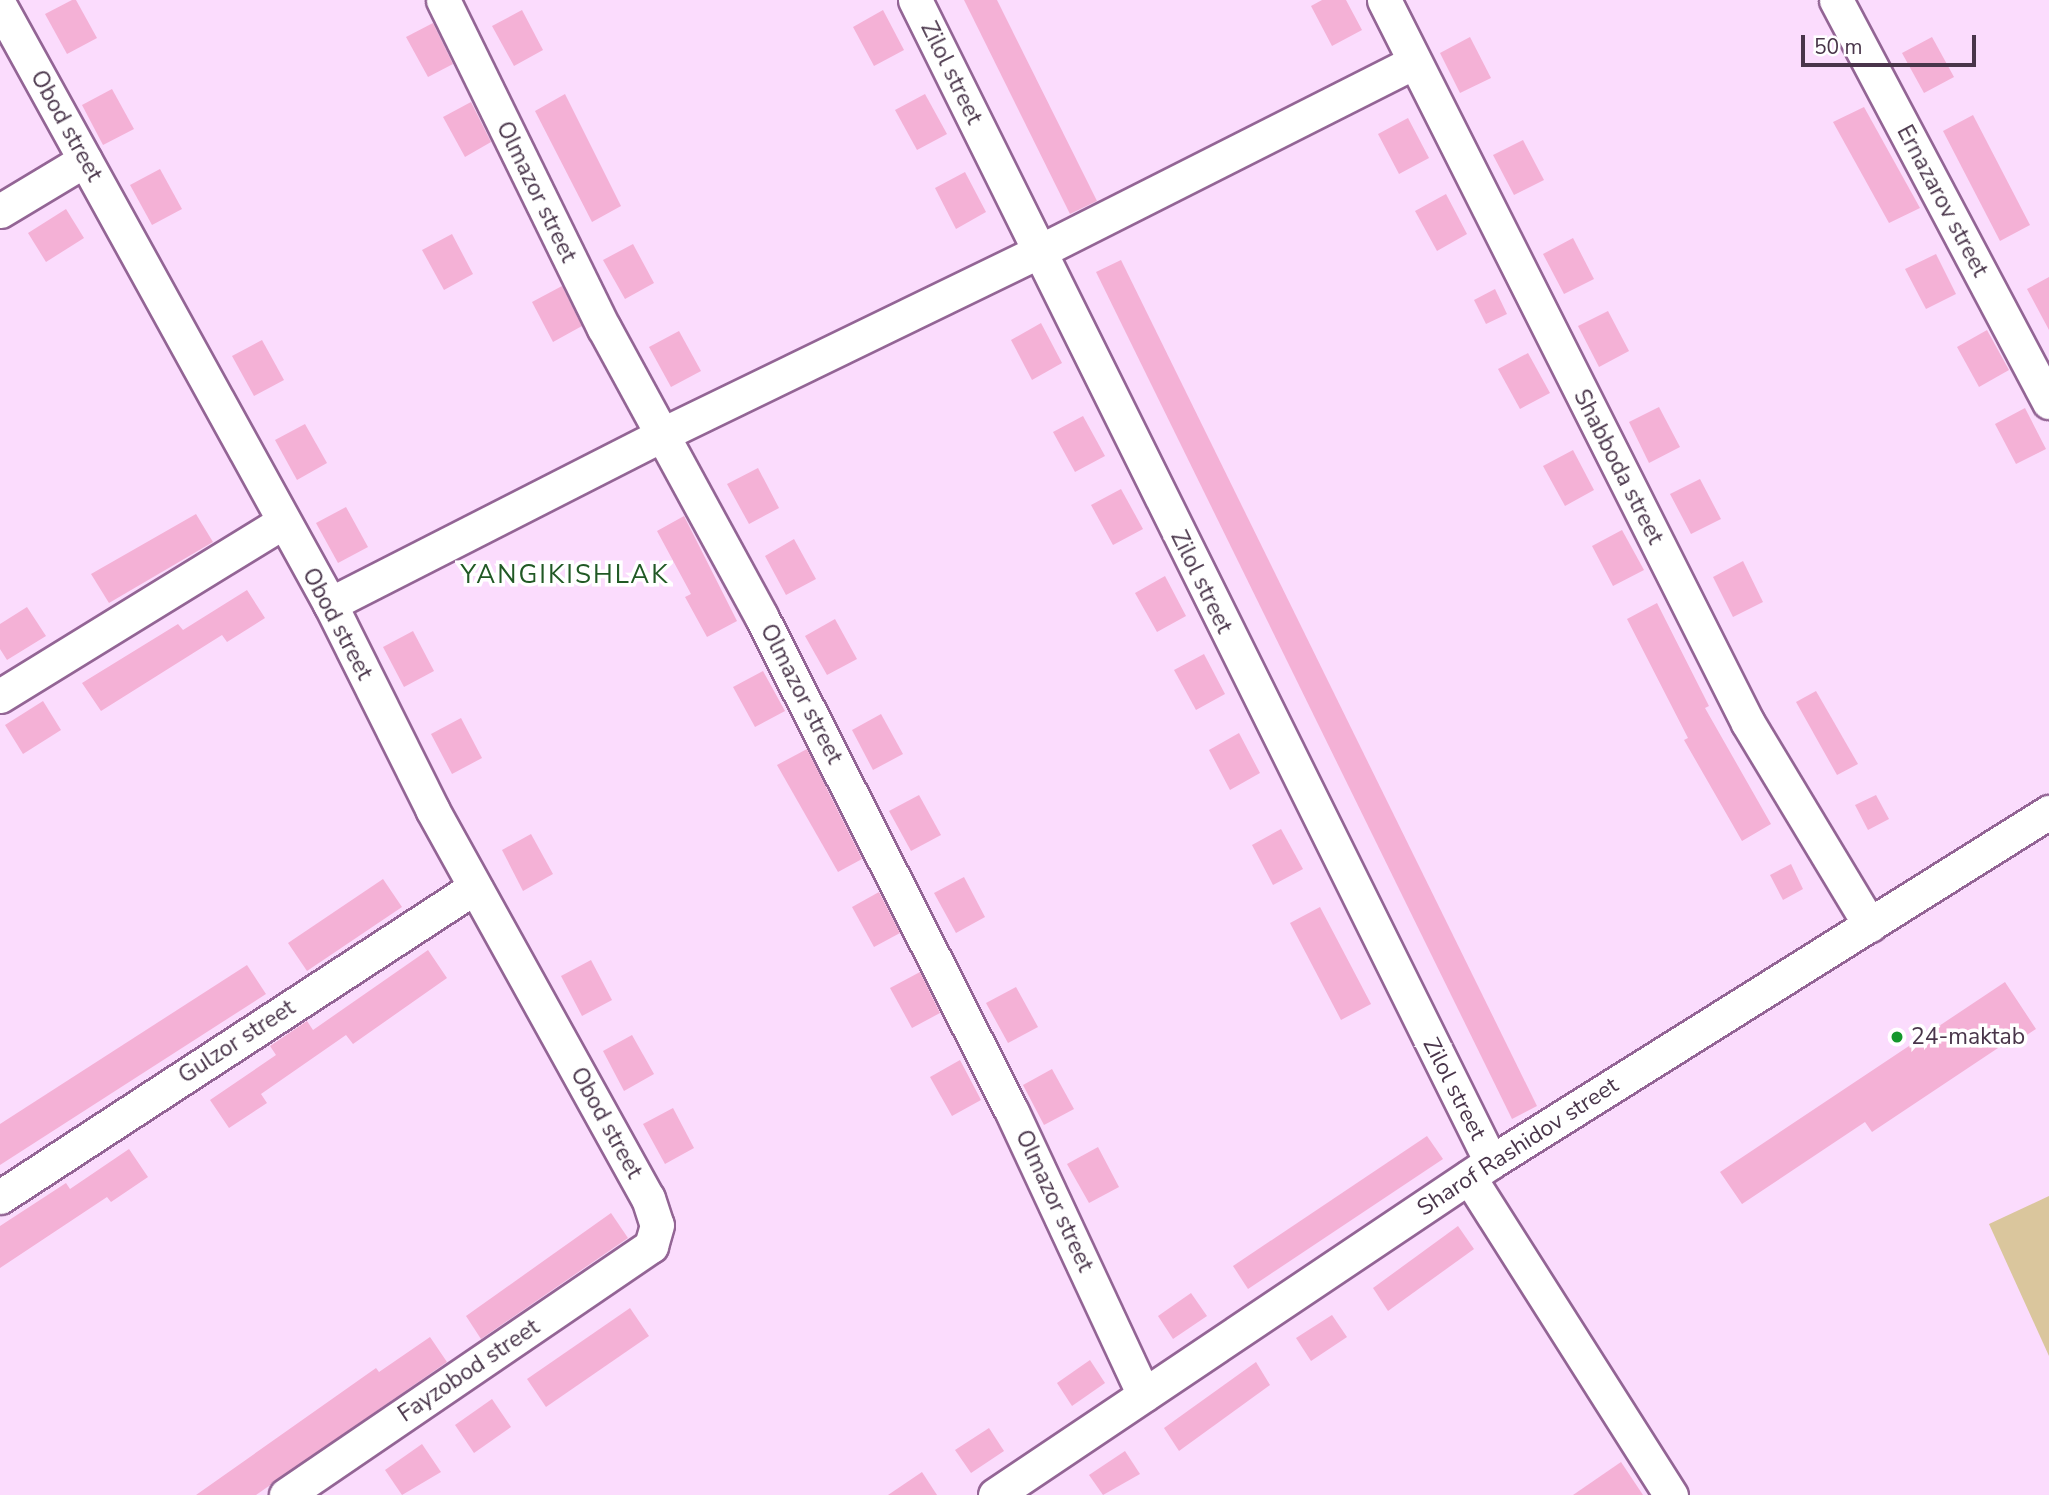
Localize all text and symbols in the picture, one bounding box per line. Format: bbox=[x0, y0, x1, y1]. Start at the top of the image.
street label: Zilol street bbox=[914, 17, 988, 129]
scale bar bbox=[1804, 21, 1979, 65]
text: 50 m bbox=[1814, 33, 1863, 61]
street label: Obod street bbox=[24, 66, 108, 186]
street label: Olmazor street bbox=[490, 117, 582, 267]
street label: Ernazarov street bbox=[1890, 120, 1994, 282]
street label: Shabboda street bbox=[1567, 385, 1669, 549]
street label: Zilol street bbox=[1164, 526, 1238, 638]
district label: YANGIKISHLAK bbox=[462, 559, 668, 591]
street label: Obod street bbox=[296, 563, 378, 685]
street label: Olmazor street bbox=[754, 619, 848, 769]
street label: Gulzor street bbox=[174, 994, 300, 1090]
place label: 24-maktab bbox=[1911, 1023, 2025, 1051]
marker: 24-maktab bbox=[1889, 1029, 1905, 1045]
street label: Zilol street bbox=[1417, 1033, 1491, 1145]
street label: Obod street bbox=[564, 1063, 648, 1183]
street label: Sharof Rashidov street bbox=[1412, 1072, 1624, 1222]
street label: Olmazor street bbox=[1009, 1126, 1099, 1276]
street label: Fayzobod street bbox=[393, 1314, 545, 1428]

